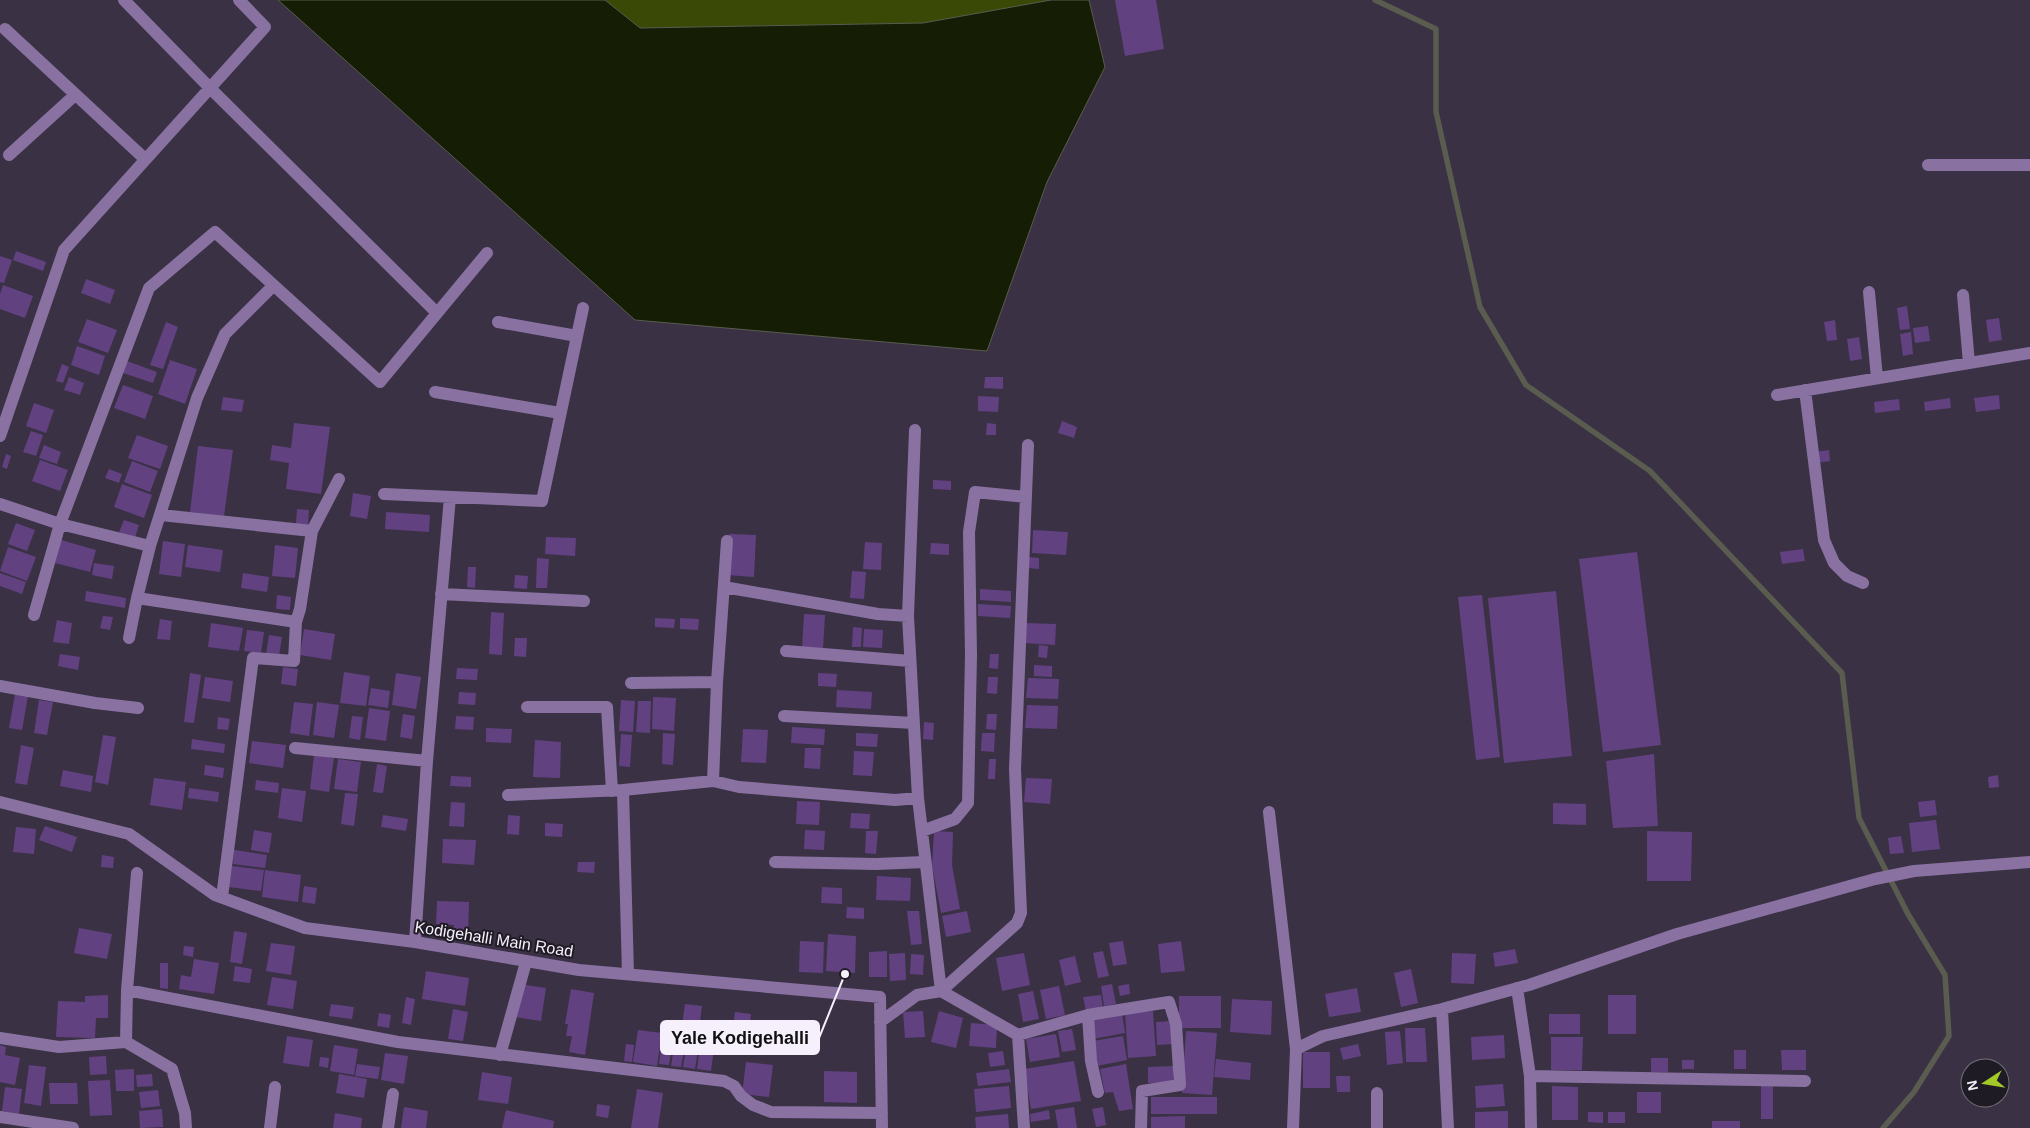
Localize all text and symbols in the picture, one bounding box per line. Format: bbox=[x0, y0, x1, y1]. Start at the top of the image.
street label: Kodigehalli Main Road bbox=[414, 918, 574, 960]
callout: Yale Kodigehalli bbox=[661, 1021, 819, 1054]
text: Yale Kodigehalli bbox=[671, 1028, 809, 1048]
north arrow bbox=[1960, 1058, 2010, 1108]
text: N bbox=[1963, 1079, 1981, 1092]

